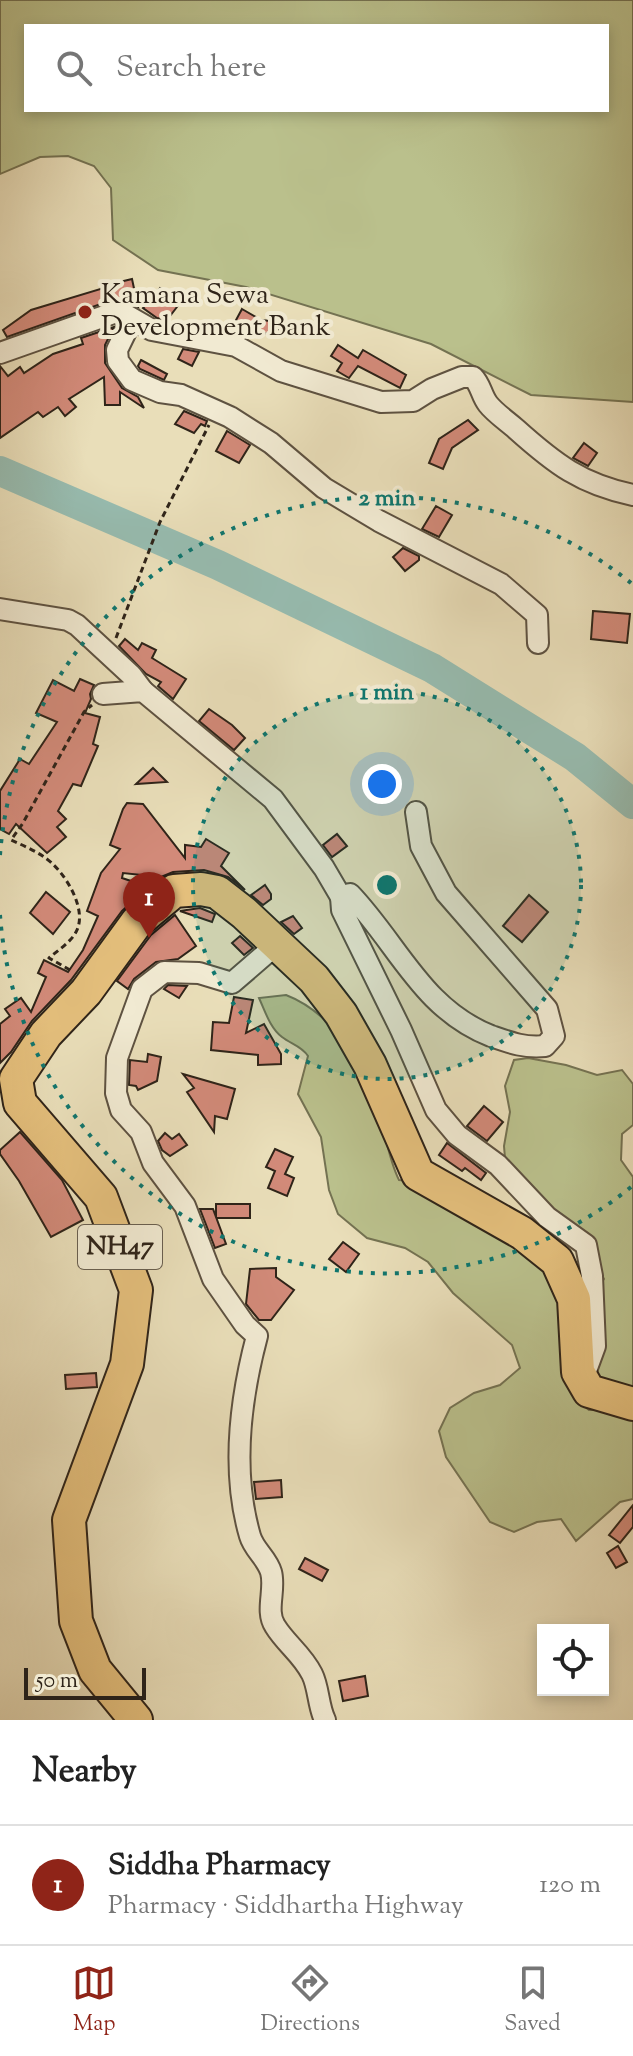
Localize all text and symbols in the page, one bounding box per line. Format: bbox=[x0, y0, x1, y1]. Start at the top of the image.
search box bbox=[24, 24, 609, 112]
icon: search bbox=[52, 46, 96, 90]
text: Search here bbox=[116, 47, 266, 90]
place label: Kamana Sewa Development Bank bbox=[101, 276, 331, 348]
marker: Kamana Sewa Development Bank bbox=[76, 303, 94, 321]
text: 2 min bbox=[358, 482, 416, 516]
text: 1 min bbox=[360, 676, 415, 710]
your location bbox=[362, 764, 402, 804]
centre of rings bbox=[373, 871, 401, 899]
pin: 1 bbox=[123, 872, 175, 938]
road number: NH47 bbox=[78, 1225, 162, 1269]
map controls bbox=[537, 1624, 609, 1696]
button: locate bbox=[537, 1624, 609, 1696]
scale bar bbox=[24, 1664, 146, 1700]
text: 50 m bbox=[36, 1666, 78, 1698]
text: Nearby bbox=[32, 1748, 137, 1797]
text: Siddha Pharmacy bbox=[108, 1845, 331, 1888]
text: 1 bbox=[54, 1867, 62, 1904]
text: 120 m bbox=[539, 1867, 601, 1904]
text: Pharmacy · Siddhartha Highway bbox=[108, 1888, 464, 1925]
tab: Map bbox=[72, 1961, 116, 2041]
tab: Directions bbox=[261, 1961, 360, 2041]
tab: Saved bbox=[504, 1961, 561, 2041]

